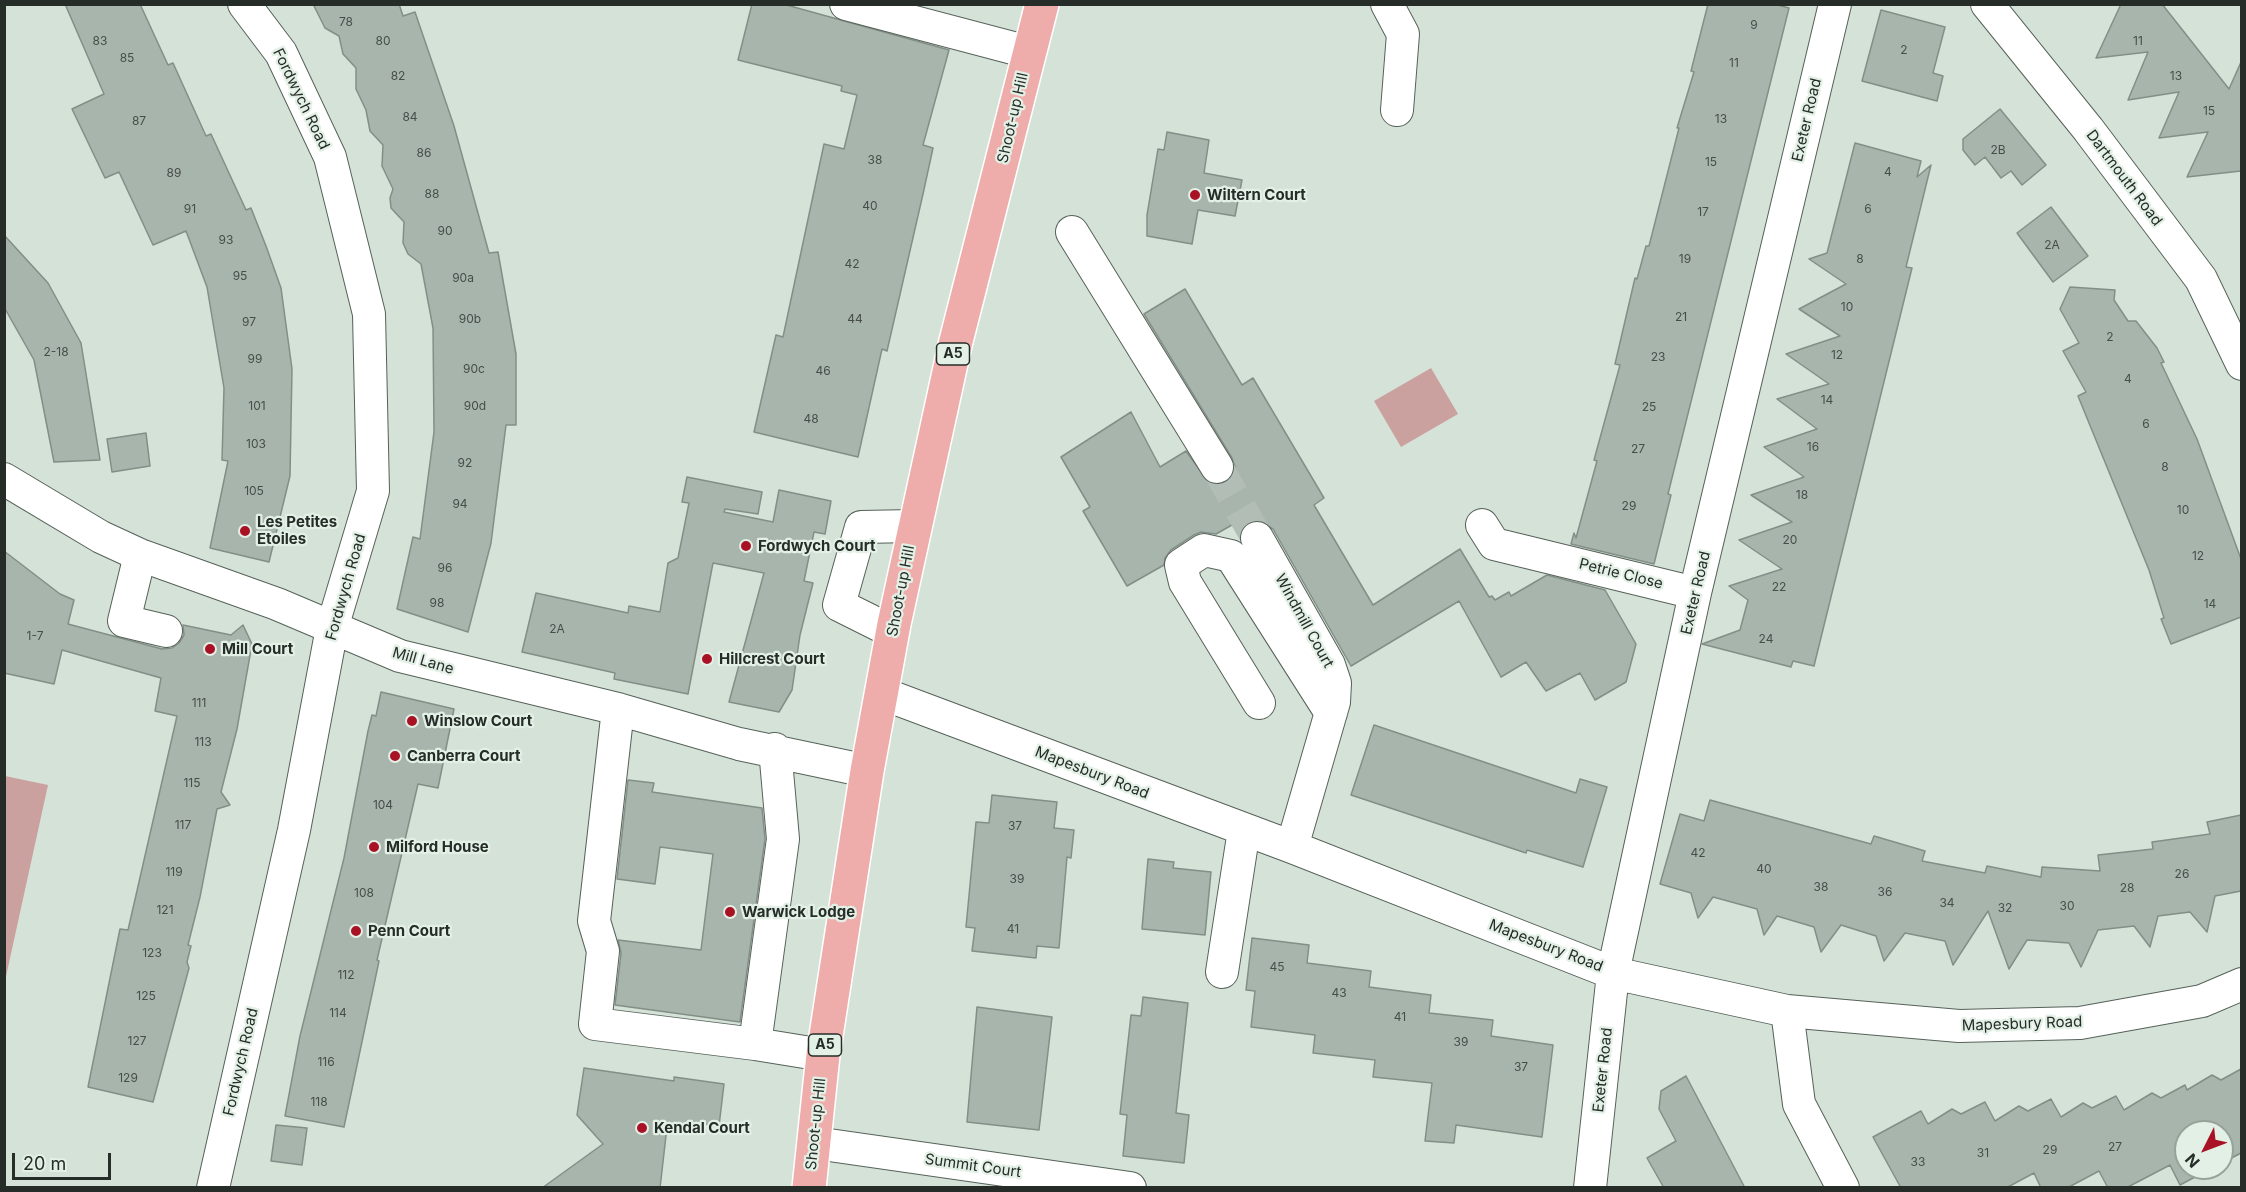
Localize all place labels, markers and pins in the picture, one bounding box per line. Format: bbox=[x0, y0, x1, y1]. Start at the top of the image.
place label: Wiltern Court bbox=[1207, 186, 1306, 204]
marker: Wiltern Court bbox=[1188, 188, 1202, 202]
place label: Les Petites Etoiles bbox=[257, 513, 337, 548]
marker: Les Petites Etoiles bbox=[238, 524, 252, 538]
place label: Fordwych Court bbox=[758, 537, 876, 555]
marker: Fordwych Court bbox=[739, 539, 753, 553]
place label: Mill Court bbox=[222, 640, 293, 658]
marker: Mill Court bbox=[203, 642, 217, 656]
place label: Hillcrest Court bbox=[719, 650, 825, 668]
marker: Hillcrest Court bbox=[700, 652, 714, 666]
place label: Winslow Court bbox=[424, 712, 532, 730]
marker: Winslow Court bbox=[405, 714, 419, 728]
place label: Canberra Court bbox=[407, 747, 520, 765]
marker: Canberra Court bbox=[388, 749, 402, 763]
place label: Milford House bbox=[386, 838, 489, 856]
marker: Milford House bbox=[367, 840, 381, 854]
place label: Warwick Lodge bbox=[742, 903, 855, 921]
marker: Warwick Lodge bbox=[723, 905, 737, 919]
place label: Penn Court bbox=[368, 922, 450, 940]
marker: Penn Court bbox=[349, 924, 363, 938]
place label: Kendal Court bbox=[654, 1119, 750, 1137]
marker: Kendal Court bbox=[635, 1121, 649, 1135]

